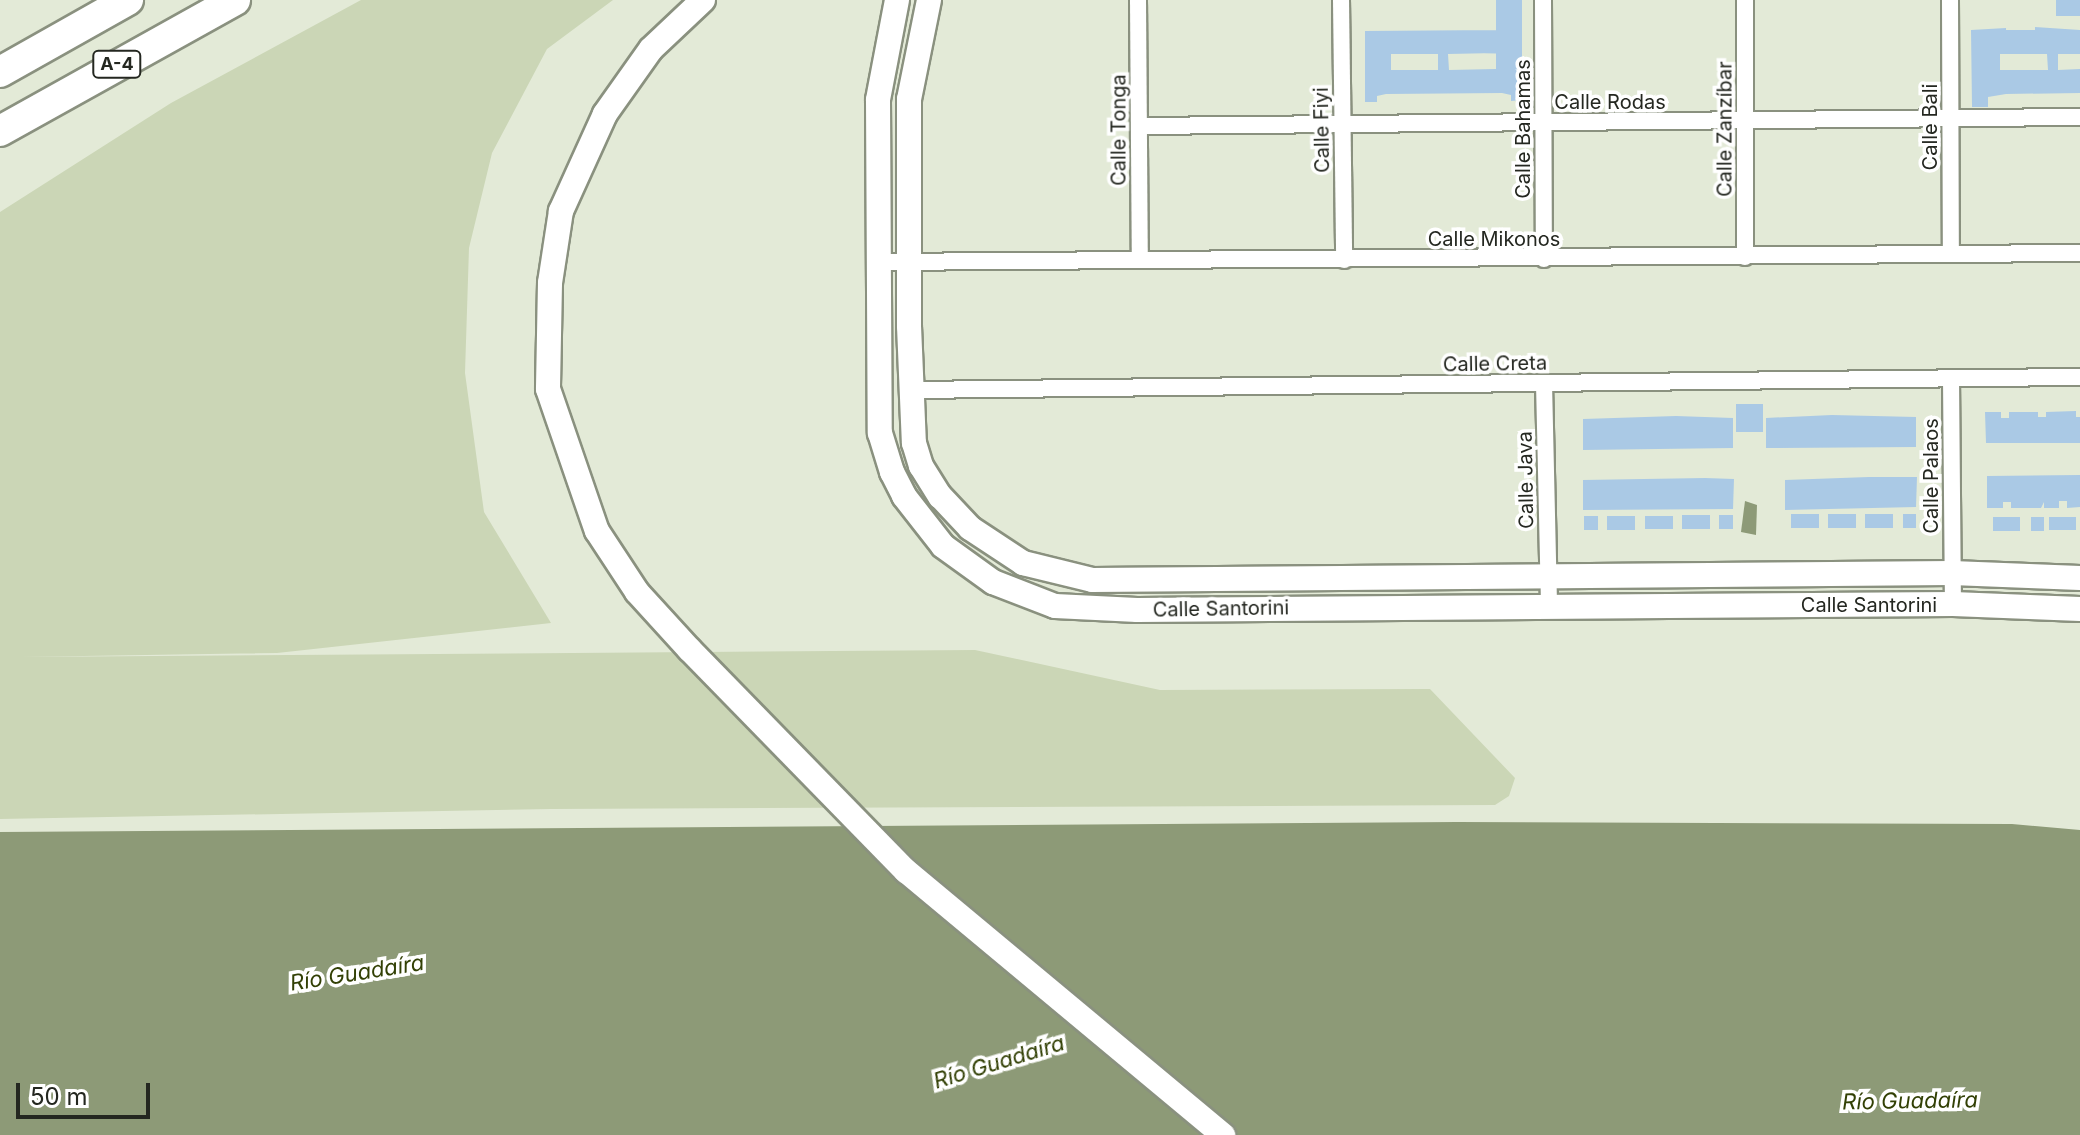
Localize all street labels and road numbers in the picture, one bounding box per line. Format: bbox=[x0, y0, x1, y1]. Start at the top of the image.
road number: A-4 bbox=[91, 50, 143, 78]
street label: Calle Bahamas bbox=[1511, 59, 1535, 199]
street label: Calle Zanzíbar bbox=[1713, 61, 1737, 197]
street label: Calle Tonga bbox=[1107, 74, 1131, 186]
street label: Calle Bali bbox=[1918, 84, 1942, 170]
street label: Calle Fiyi bbox=[1309, 87, 1335, 173]
street label: Calle Rodas bbox=[1554, 90, 1666, 114]
street label: Calle Mikonos bbox=[1428, 227, 1560, 251]
street label: Calle Creta bbox=[1443, 351, 1547, 377]
street label: Calle Palaos bbox=[1919, 418, 1943, 534]
street label: Calle Java bbox=[1513, 431, 1539, 529]
street label: Calle Santorini bbox=[1801, 593, 1937, 617]
street label: Calle Santorini bbox=[1153, 596, 1289, 622]

